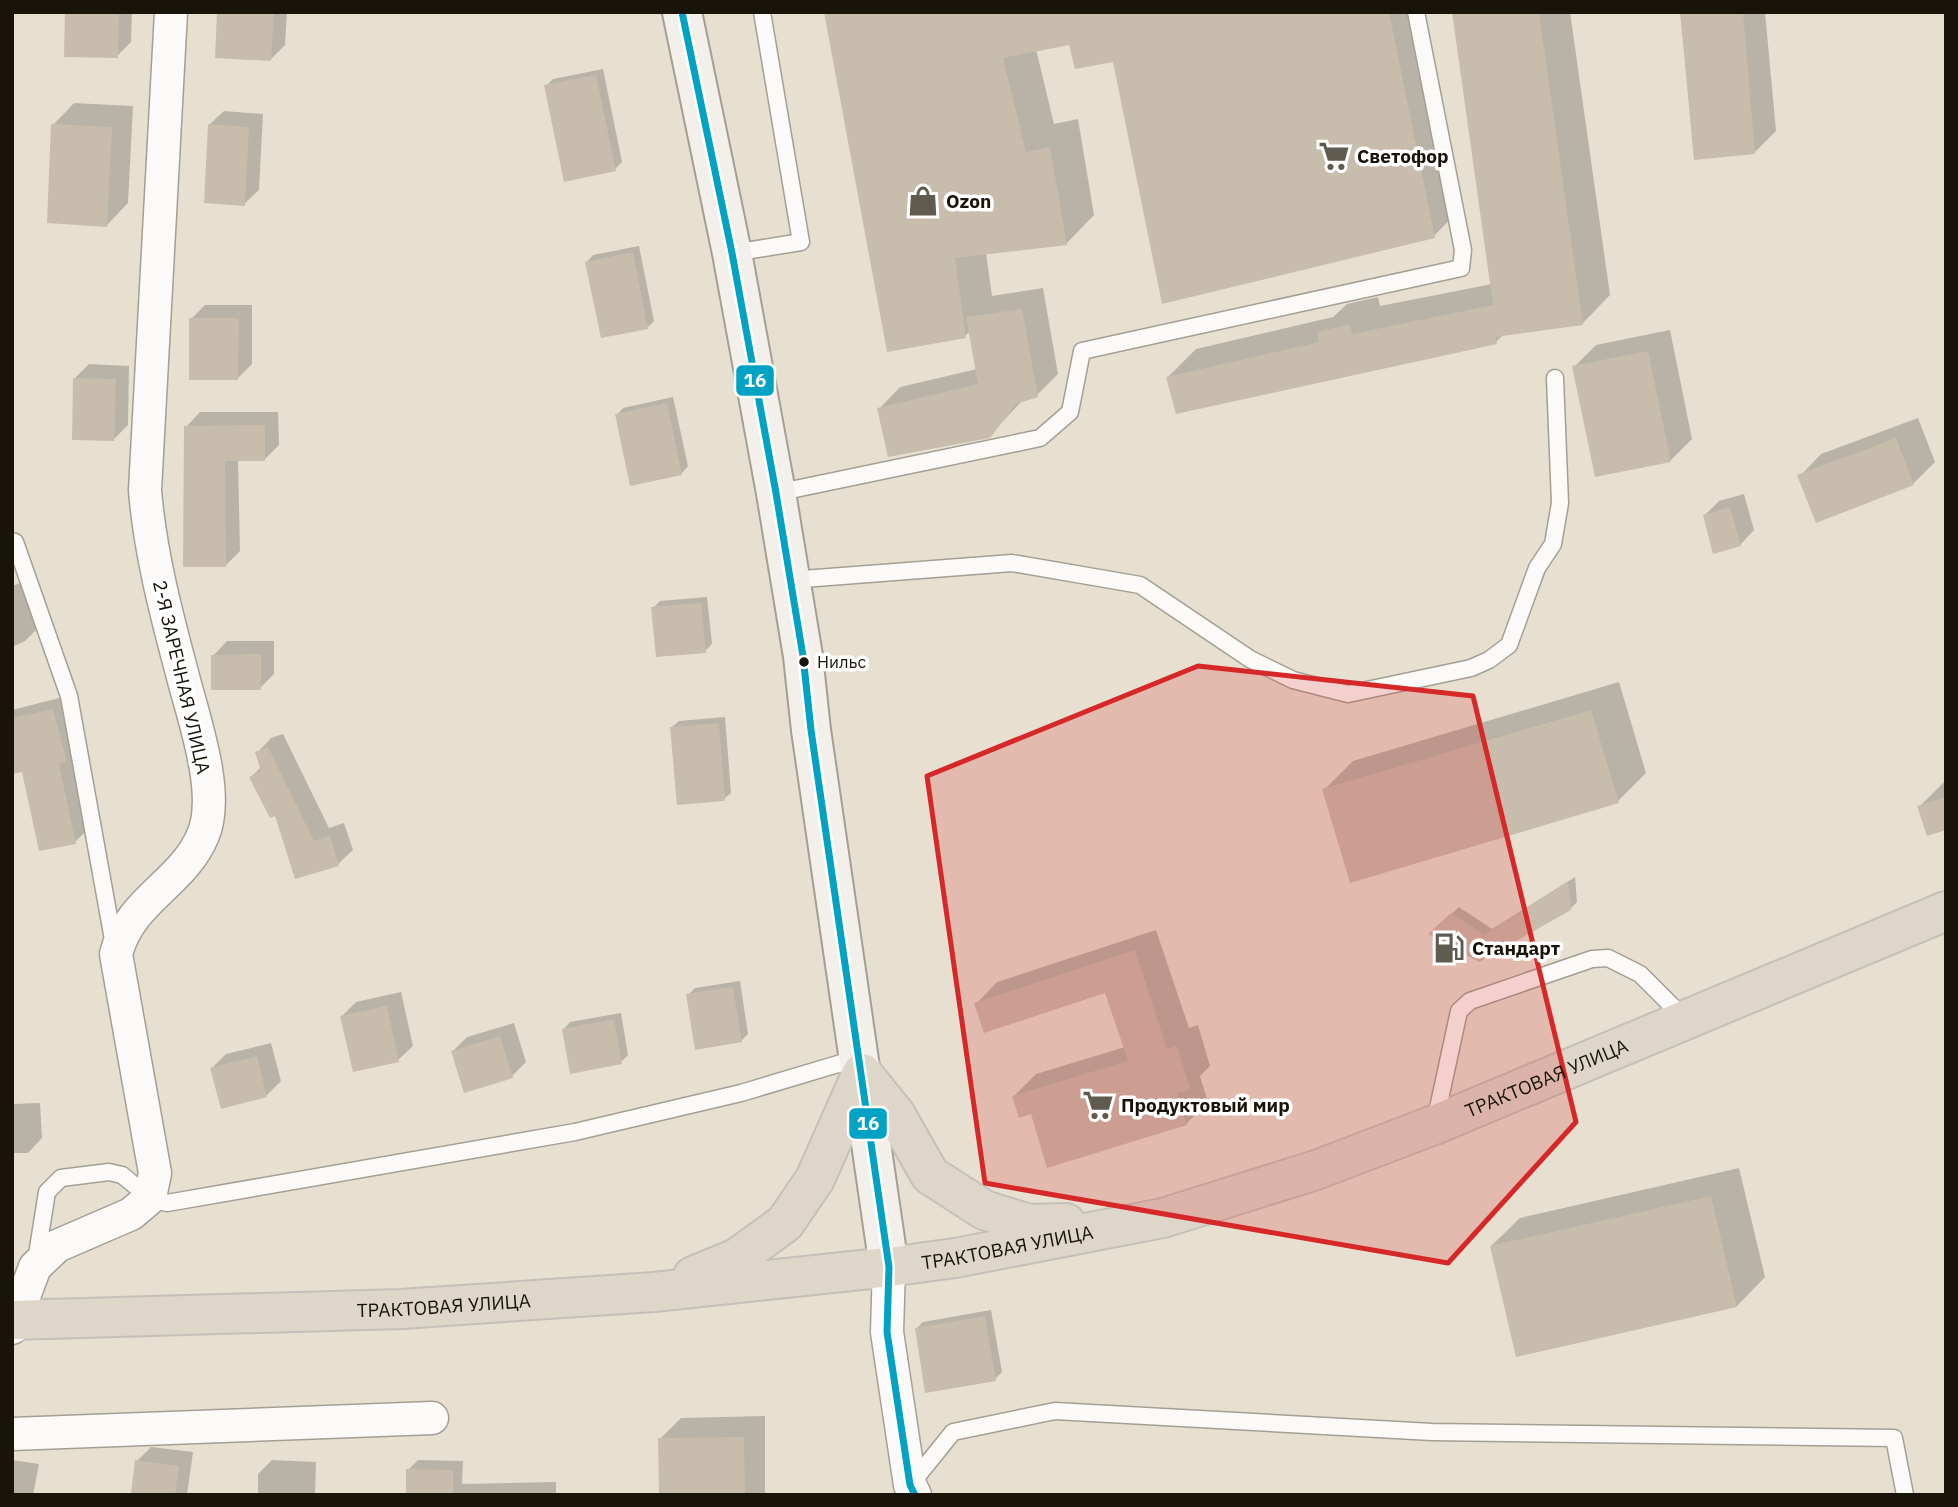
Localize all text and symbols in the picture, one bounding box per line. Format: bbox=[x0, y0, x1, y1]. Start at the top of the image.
supermarket icon: Светофор bbox=[1317, 139, 1351, 173]
place label: Светофор bbox=[1357, 144, 1449, 168]
shop icon: Ozon bbox=[906, 184, 940, 218]
place label: Ozon bbox=[946, 189, 991, 213]
line badge: 16 bbox=[735, 364, 775, 397]
text: 16 bbox=[744, 368, 766, 392]
street label: 2-Я ЗАРЕЧНАЯ УЛИЦА bbox=[148, 578, 216, 776]
place label: Нильс bbox=[817, 651, 866, 673]
marker: Нильс bbox=[797, 655, 811, 669]
fuel station icon: Стандарт bbox=[1432, 931, 1466, 965]
place label: Стандарт bbox=[1472, 936, 1560, 960]
street label: ТРАКТОВАЯ УЛИЦА bbox=[1461, 1033, 1631, 1123]
supermarket icon: Продуктовый мир bbox=[1081, 1088, 1115, 1122]
place label: Продуктовый мир bbox=[1121, 1093, 1290, 1117]
line badge: 16 bbox=[848, 1107, 888, 1140]
text: 16 bbox=[857, 1111, 879, 1135]
street label: ТРАКТОВАЯ УЛИЦА bbox=[920, 1220, 1095, 1274]
street label: ТРАКТОВАЯ УЛИЦА bbox=[356, 1288, 531, 1322]

